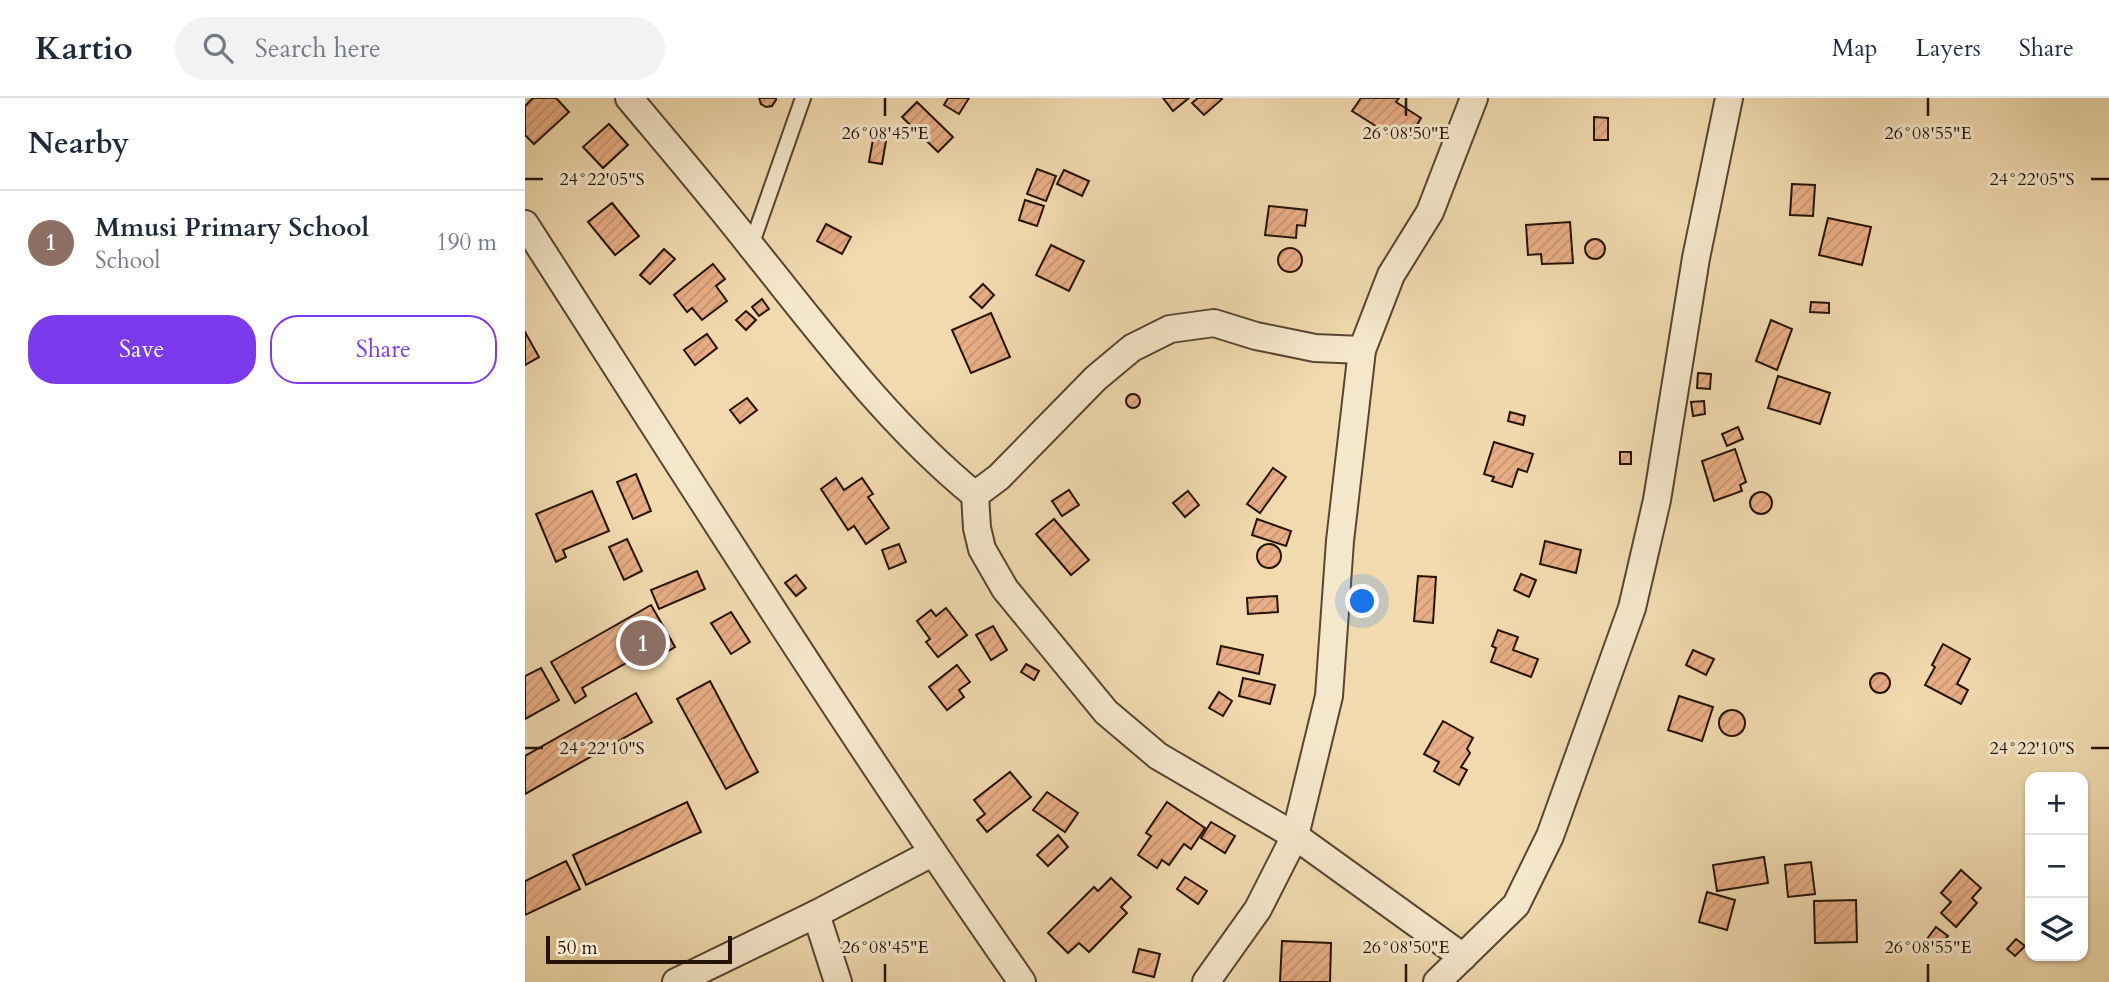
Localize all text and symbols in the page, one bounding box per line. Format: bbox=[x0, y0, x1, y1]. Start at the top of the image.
search box bbox=[175, 17, 665, 80]
text: Kartio bbox=[35, 26, 133, 71]
icon: search bbox=[199, 29, 237, 67]
text: Search here bbox=[255, 31, 381, 66]
text: Map bbox=[1832, 32, 1878, 65]
text: Layers bbox=[1916, 32, 1981, 65]
text: Share bbox=[2019, 32, 2074, 65]
text: 26°08'45"E bbox=[841, 121, 929, 146]
text: 26°08'50"E bbox=[1362, 121, 1450, 146]
text: 26°08'55"E bbox=[1884, 121, 1972, 146]
text: Nearby bbox=[28, 123, 129, 164]
text: 24°22'05"S bbox=[560, 167, 644, 192]
text: 24°22'05"S bbox=[1990, 167, 2074, 192]
text: Mmusi Primary School bbox=[95, 210, 369, 245]
text: 1 bbox=[45, 227, 57, 258]
text: 190 m bbox=[436, 227, 497, 258]
text: School bbox=[95, 245, 160, 276]
button: Save bbox=[28, 315, 256, 384]
button: Share bbox=[270, 315, 497, 384]
your location bbox=[1345, 584, 1379, 618]
pin: 1 bbox=[620, 617, 666, 669]
text: 24°22'10"S bbox=[560, 736, 644, 761]
text: 24°22'10"S bbox=[1990, 736, 2074, 761]
map controls bbox=[2025, 772, 2088, 961]
button: + bbox=[2025, 772, 2088, 835]
button: − bbox=[2025, 835, 2088, 898]
button: layers bbox=[2025, 898, 2088, 961]
scale bar bbox=[546, 933, 731, 965]
text: 50 m bbox=[557, 935, 598, 961]
text: 26°08'45"E bbox=[841, 935, 929, 960]
text: 26°08'50"E bbox=[1362, 935, 1450, 960]
text: 26°08'55"E bbox=[1884, 935, 1972, 960]

